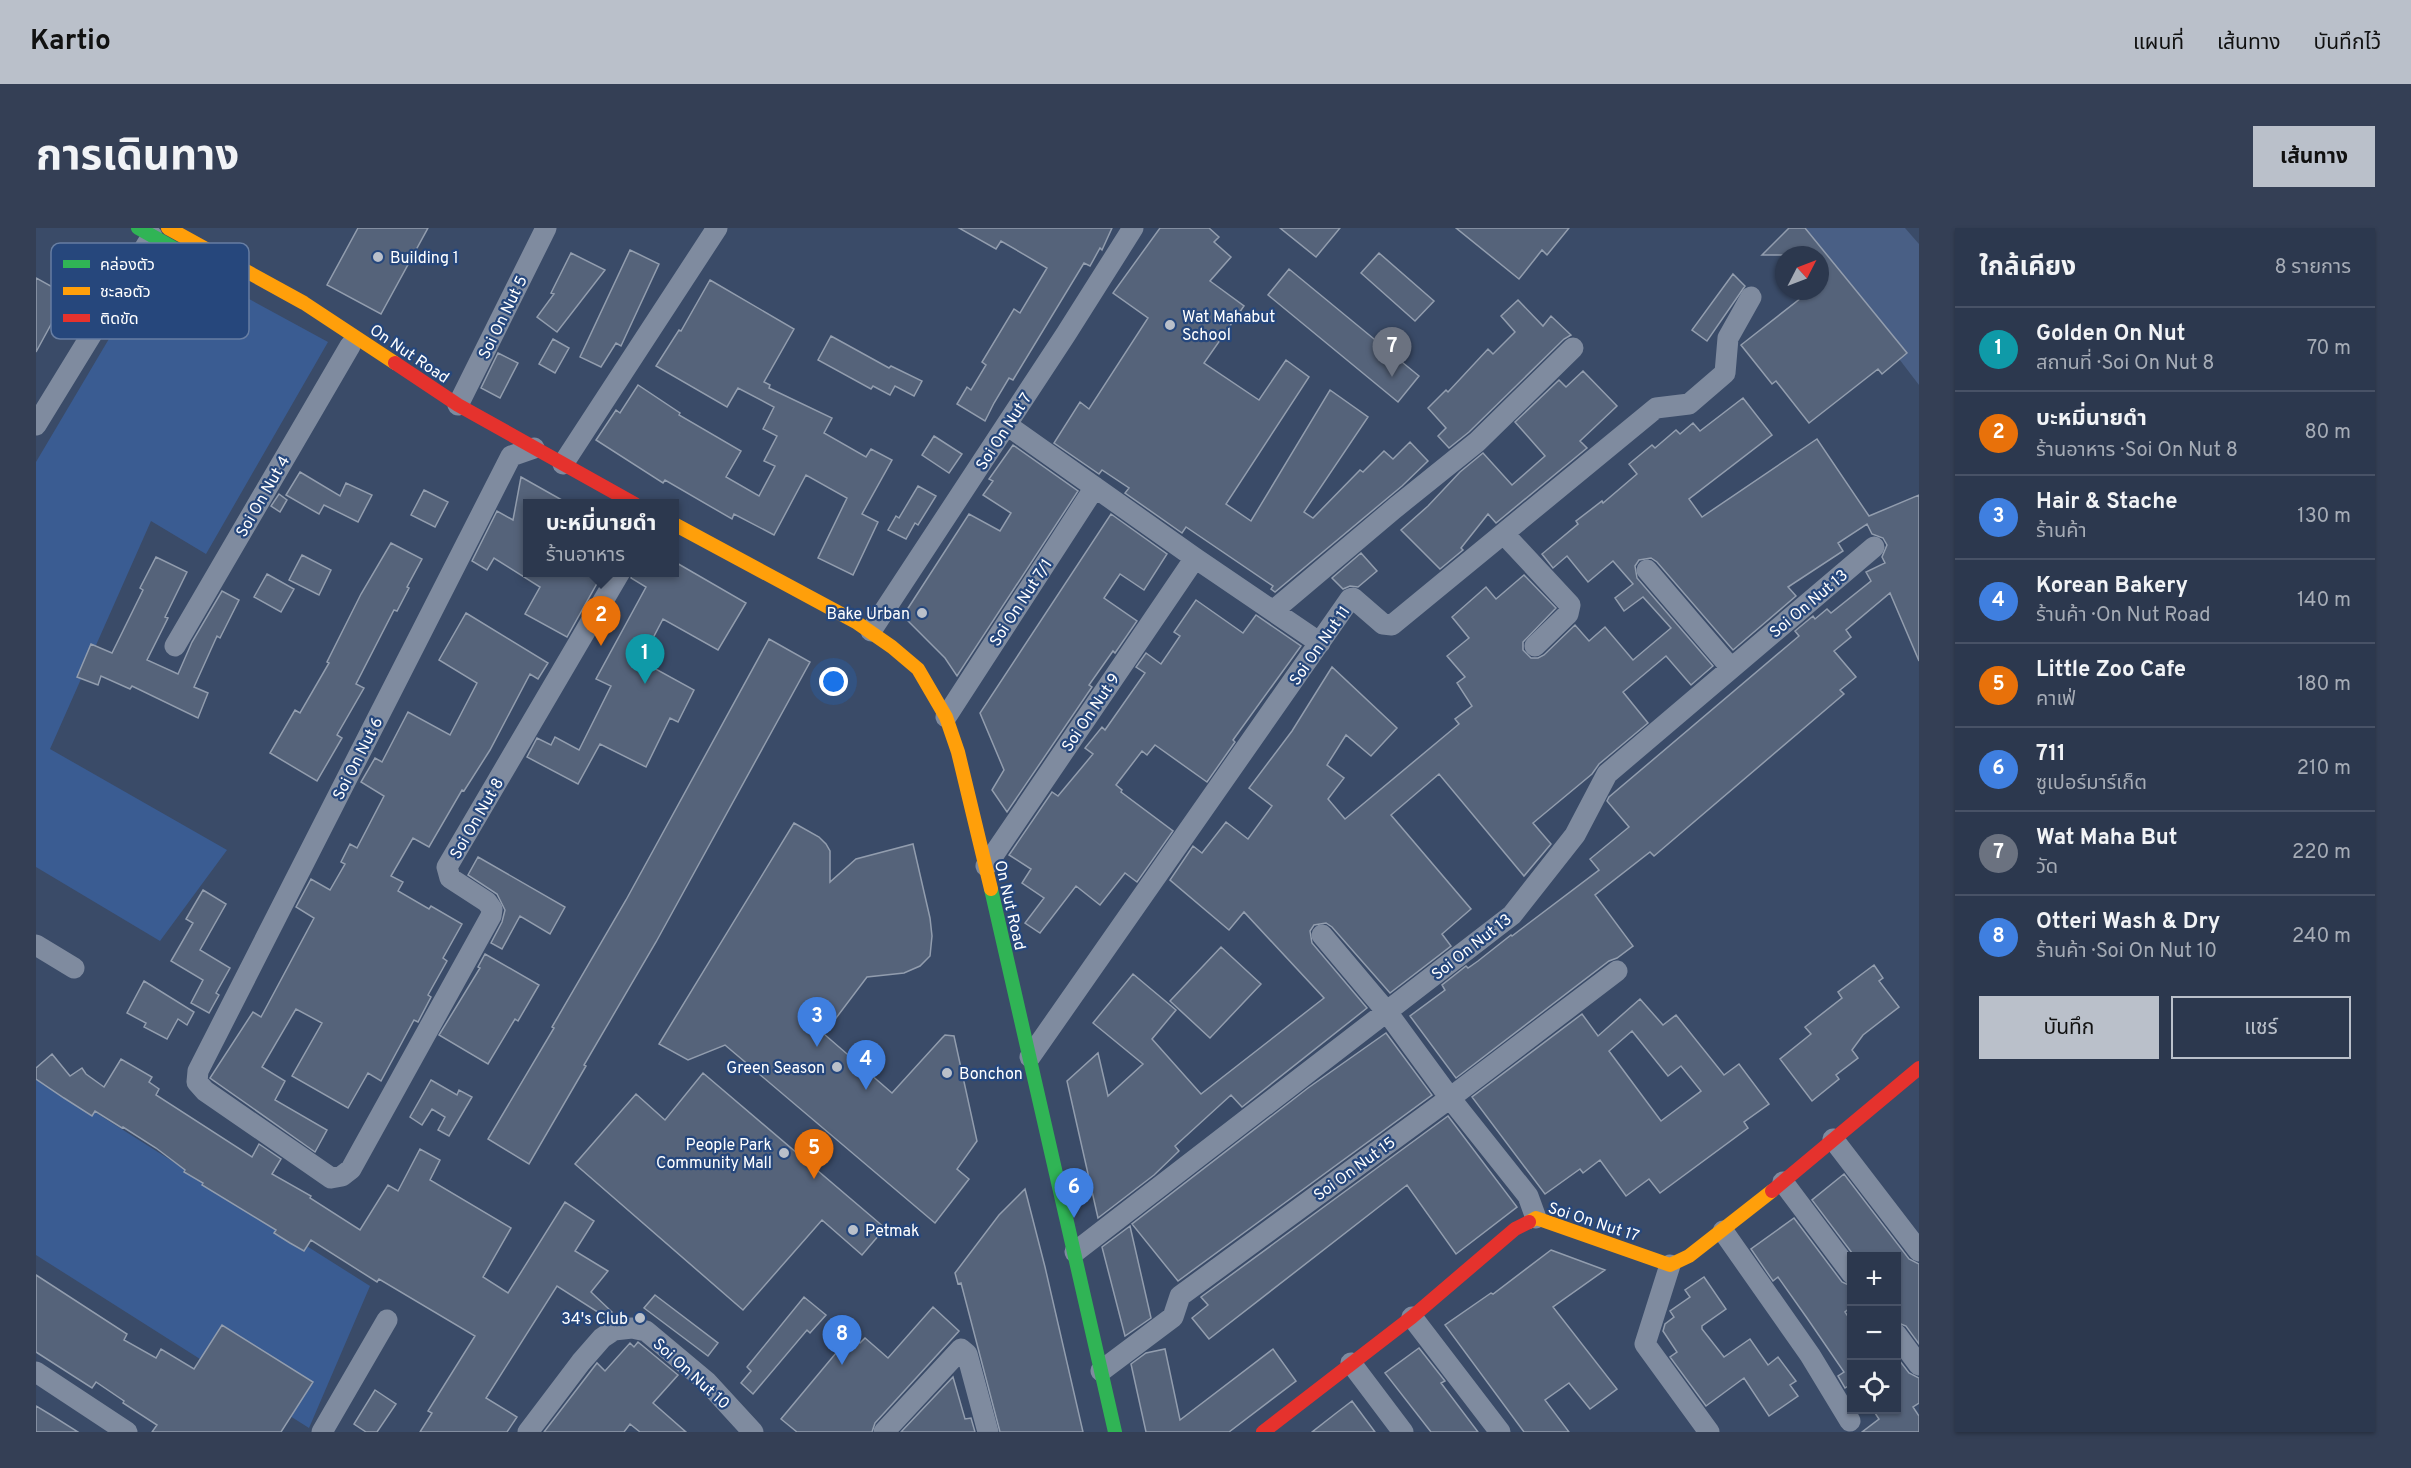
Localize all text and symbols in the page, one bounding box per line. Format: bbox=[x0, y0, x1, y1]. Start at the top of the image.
text: Kartio bbox=[30, 24, 111, 60]
text: แผนที่ bbox=[2133, 30, 2184, 57]
text: เส้นทาง bbox=[2217, 30, 2281, 57]
text: บันทึกไว้ bbox=[2314, 30, 2381, 57]
button: เส้นทาง bbox=[2253, 126, 2375, 187]
text: การเดินทาง bbox=[36, 132, 239, 185]
legend bbox=[51, 243, 249, 339]
north arrow bbox=[1775, 246, 1829, 300]
place label: Building 1 bbox=[390, 249, 459, 269]
marker: Building 1 bbox=[371, 250, 385, 264]
text: ใกล้เคียง bbox=[1979, 252, 2076, 285]
text: 8 รายการ bbox=[2274, 255, 2351, 281]
text: คล่องตัว bbox=[100, 256, 155, 276]
street label: Soi On Nut 5 bbox=[475, 273, 533, 363]
text: ชะลอตัว bbox=[100, 283, 151, 303]
place label: Wat Mahabut School bbox=[1182, 308, 1275, 346]
text: ติดขัด bbox=[100, 310, 139, 330]
marker: Wat Mahabut School bbox=[1163, 318, 1177, 332]
street label: On Nut Road bbox=[365, 321, 452, 389]
text: Golden On Nut bbox=[2036, 321, 2185, 348]
pin: 7 bbox=[1372, 328, 1412, 377]
text: 1 bbox=[1995, 336, 2003, 362]
text: 70 m bbox=[2307, 336, 2351, 362]
text: สถานที่ · Soi On Nut 8 bbox=[2036, 351, 2215, 377]
street label: Soi On Nut 7 bbox=[972, 390, 1037, 475]
text: บะหมี่นายดำ bbox=[2036, 406, 2147, 433]
text: 2 bbox=[1992, 420, 2005, 446]
text: 80 m bbox=[2305, 420, 2351, 446]
text: ร้านอาหาร · Soi On Nut 8 bbox=[2036, 438, 2238, 464]
street label: Soi On Nut 4 bbox=[232, 453, 295, 541]
text: Hair & Stache bbox=[2036, 489, 2178, 516]
popup bbox=[523, 499, 679, 577]
text: 3 bbox=[1993, 504, 2005, 530]
text: 130 m bbox=[2297, 504, 2351, 530]
text: บะหมี่นายดำ bbox=[546, 511, 656, 538]
text: ร้านค้า bbox=[2036, 519, 2087, 545]
text: ร้านอาหาร bbox=[546, 543, 625, 569]
street label: Soi On Nut 7/1 bbox=[986, 556, 1057, 651]
street label: Soi On Nut 13 bbox=[1766, 566, 1853, 643]
text: Korean Bakery bbox=[2036, 573, 2188, 600]
text: 4 bbox=[1992, 588, 2005, 614]
text: 140 m bbox=[2297, 588, 2351, 614]
pin: 2 bbox=[582, 596, 620, 646]
street label: Soi On Nut 11 bbox=[1286, 602, 1355, 690]
text: ร้านค้า · On Nut Road bbox=[2036, 603, 2211, 629]
place label: Bake Urban bbox=[827, 605, 910, 625]
marker: Bake Urban bbox=[915, 606, 929, 620]
pin: 1 bbox=[626, 634, 664, 684]
text: Little Zoo Cafe bbox=[2036, 657, 2186, 684]
your location bbox=[819, 667, 848, 696]
street label: Soi On Nut 9 bbox=[1058, 670, 1125, 756]
text: 5 bbox=[1992, 672, 2005, 698]
text: 180 m bbox=[2297, 672, 2351, 698]
text: คาเฟ่ bbox=[2036, 687, 2076, 713]
street label: Soi On Nut 6 bbox=[329, 714, 388, 804]
text: 711 bbox=[2036, 741, 2066, 768]
text: 6 bbox=[1992, 756, 2005, 782]
text: 210 m bbox=[2297, 756, 2351, 782]
text: ซูเปอร์มาร์เก็ต bbox=[2036, 771, 2147, 797]
street label: Soi On Nut 8 bbox=[446, 775, 509, 863]
text: Wat Maha But bbox=[2036, 825, 2178, 852]
text: 7 bbox=[1993, 840, 2004, 866]
text: 220 m bbox=[2292, 840, 2351, 866]
text: วัด bbox=[2036, 855, 2058, 881]
street label: On Nut Road bbox=[989, 859, 1029, 952]
text: Otteri Wash & Dry bbox=[2036, 909, 2220, 936]
street label: Soi On Nut 13 bbox=[1428, 910, 1516, 985]
text: 8 bbox=[1992, 924, 2005, 950]
text: 240 m bbox=[2292, 924, 2351, 950]
text: ร้านค้า · Soi On Nut 10 bbox=[2036, 939, 2217, 965]
button: บันทึก bbox=[1979, 996, 2159, 1059]
button: แชร์ bbox=[2171, 996, 2351, 1059]
pin: 3 bbox=[798, 998, 836, 1047]
pin: 4 bbox=[846, 1040, 886, 1090]
place label: Green Season bbox=[726, 1059, 825, 1079]
marker: Green Season bbox=[830, 1060, 844, 1074]
place label: Bonchon bbox=[959, 1065, 1023, 1085]
marker: Bonchon bbox=[940, 1066, 954, 1080]
pin: 5 bbox=[794, 1130, 834, 1179]
street label: Soi On Nut 15 bbox=[1310, 1133, 1400, 1206]
place label: People Park Community Mall bbox=[656, 1136, 772, 1174]
marker: People Park Community Mall bbox=[777, 1146, 791, 1160]
pin: 6 bbox=[1054, 1168, 1094, 1218]
street label: Soi On Nut 17 bbox=[1545, 1199, 1642, 1247]
place label: Petmak bbox=[865, 1222, 920, 1242]
marker: Petmak bbox=[846, 1223, 860, 1237]
map controls bbox=[1847, 1252, 1901, 1414]
button: + bbox=[1847, 1252, 1901, 1306]
button: − bbox=[1847, 1306, 1901, 1360]
place label: 34's Club bbox=[561, 1310, 628, 1330]
marker: 34's Club bbox=[633, 1311, 647, 1325]
pin: 8 bbox=[822, 1316, 862, 1365]
street label: Soi On Nut 10 bbox=[648, 1335, 733, 1414]
button: locate bbox=[1847, 1360, 1901, 1414]

